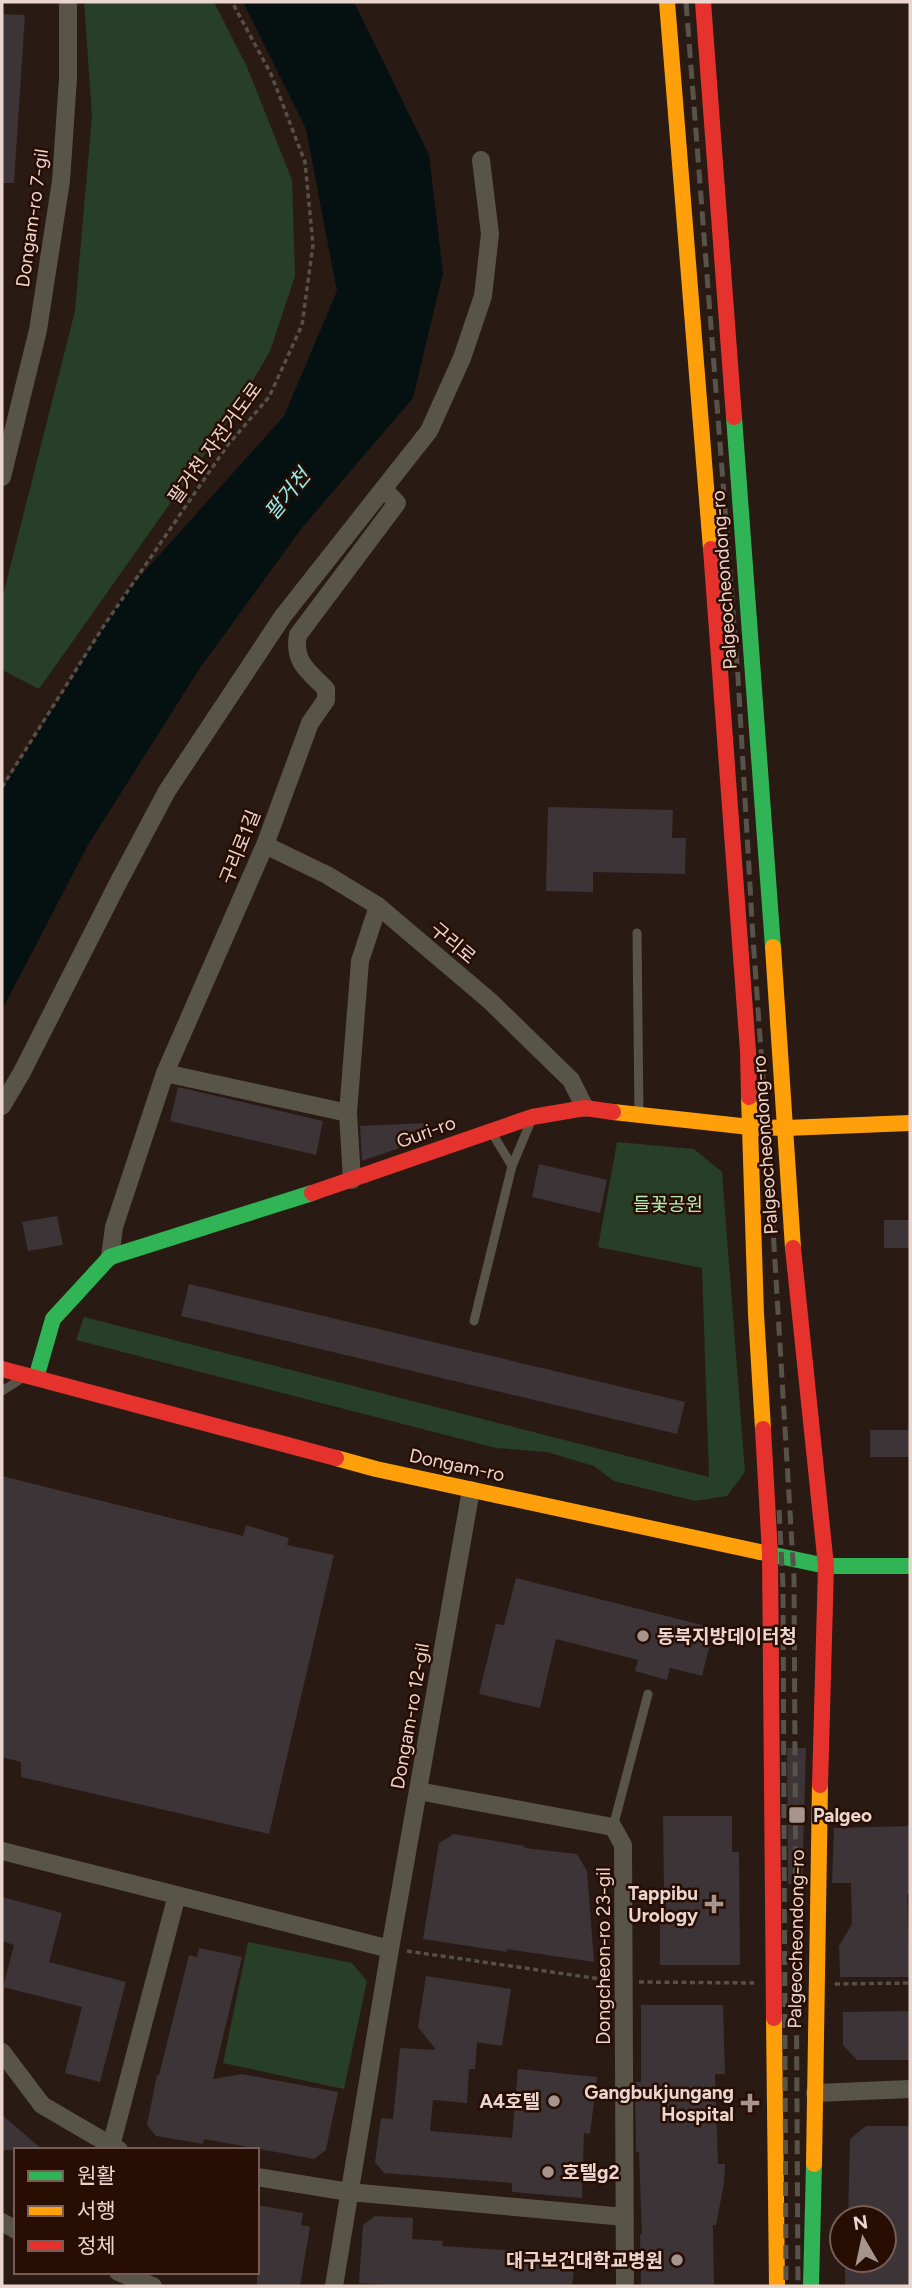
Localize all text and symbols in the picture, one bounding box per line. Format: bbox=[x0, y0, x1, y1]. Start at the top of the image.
street label: Dongam-ro 7-gil bbox=[11, 147, 53, 289]
street label: 팔거천 자전거도로 bbox=[163, 378, 267, 508]
water label: 팔거천 bbox=[259, 462, 317, 524]
street label: Palgeocheondong-ro bbox=[706, 490, 742, 670]
street label: 구리로1길 bbox=[215, 807, 265, 887]
street label: 구리로 bbox=[426, 917, 480, 969]
street label: Palgeocheondong-ro bbox=[747, 1055, 783, 1235]
street label: Guri-ro bbox=[393, 1111, 459, 1153]
park label: 들꽃공원 bbox=[633, 1193, 703, 1216]
street label: Dongam-ro bbox=[407, 1444, 507, 1486]
place label: 동북지방데이터청 bbox=[657, 1625, 797, 1648]
marker: 동북지방데이터청 bbox=[635, 1628, 651, 1644]
street label: Dongam-ro 12-gil bbox=[386, 1641, 434, 1791]
place label: Palgeo bbox=[813, 1804, 872, 1827]
marker: Palgeo bbox=[787, 1805, 807, 1825]
street label: Palgeocheondong-ro bbox=[783, 1849, 809, 2029]
street label: Dongcheon-ro 23-gil bbox=[592, 1867, 615, 2045]
place label: Tappibu Urology bbox=[628, 1882, 698, 1927]
marker: Tappibu Urology bbox=[704, 1894, 724, 1914]
place label: Gangbukjungang Hospital bbox=[584, 2081, 734, 2126]
place label: A4호텔 bbox=[479, 2090, 540, 2113]
marker: A4호텔 bbox=[546, 2093, 562, 2109]
marker: Gangbukjungang Hospital bbox=[740, 2093, 760, 2113]
legend bbox=[14, 2148, 259, 2274]
place label: 호텔g2 bbox=[562, 2161, 619, 2184]
text: 원활 bbox=[77, 2163, 116, 2188]
marker: 호텔g2 bbox=[540, 2164, 556, 2180]
text: 서행 bbox=[77, 2198, 116, 2223]
north arrow bbox=[828, 2204, 898, 2274]
text: N bbox=[851, 2210, 869, 2235]
text: 정체 bbox=[77, 2233, 116, 2258]
place label: 대구보건대학교병원 bbox=[506, 2249, 663, 2272]
marker: 대구보건대학교병원 bbox=[669, 2252, 685, 2268]

